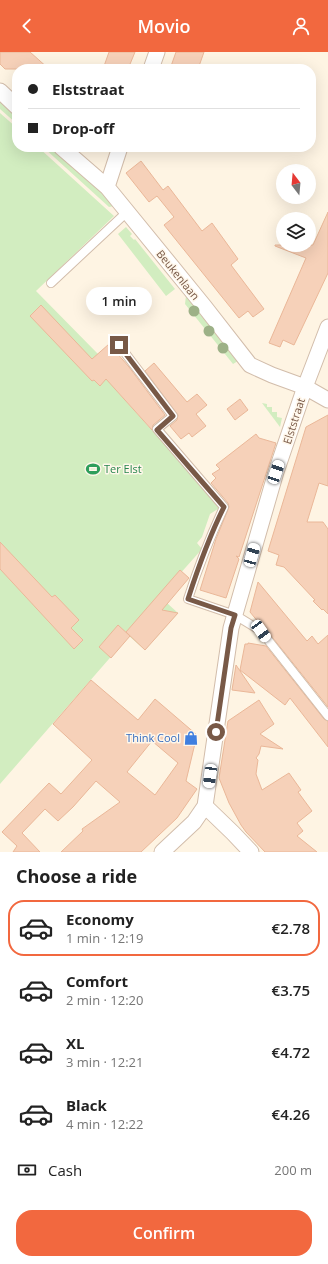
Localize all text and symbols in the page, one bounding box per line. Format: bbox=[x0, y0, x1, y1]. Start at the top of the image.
text: Movio bbox=[137, 14, 191, 38]
icon: back bbox=[16, 15, 38, 37]
icon: person bbox=[290, 15, 312, 37]
text: Elststraat bbox=[52, 79, 124, 99]
text: Drop-off bbox=[52, 118, 114, 138]
north arrow bbox=[276, 164, 316, 204]
map controls bbox=[276, 164, 316, 252]
button: layers bbox=[276, 212, 316, 252]
street label: Beukenlaan bbox=[154, 246, 203, 303]
callout: 1 min bbox=[86, 287, 152, 315]
text: 1 min bbox=[101, 292, 137, 310]
route end bbox=[110, 336, 128, 354]
street label: Elststraat bbox=[279, 396, 308, 446]
car bbox=[266, 459, 286, 485]
sports icon: Ter Elst bbox=[85, 461, 101, 477]
place label: Ter Elst bbox=[104, 461, 142, 476]
car bbox=[243, 542, 261, 568]
car bbox=[249, 618, 273, 644]
route start bbox=[207, 723, 225, 741]
place label: Think Cool bbox=[126, 730, 180, 745]
shop icon: Think Cool bbox=[183, 730, 199, 746]
car bbox=[202, 763, 218, 789]
text: Choose a ride bbox=[16, 864, 137, 888]
text: Economy bbox=[66, 909, 134, 929]
icon: car bbox=[18, 910, 54, 946]
text: €2.78 bbox=[272, 918, 310, 938]
text: 1 min · 12:19 bbox=[66, 929, 143, 947]
text: Comfort bbox=[66, 971, 128, 991]
icon: car bbox=[18, 972, 54, 1008]
text: €3.75 bbox=[272, 980, 310, 1000]
text: 2 min · 12:20 bbox=[66, 991, 143, 1009]
text: XL bbox=[66, 1033, 84, 1053]
icon: car bbox=[18, 1034, 54, 1070]
text: €4.72 bbox=[272, 1042, 310, 1062]
text: 3 min · 12:21 bbox=[66, 1053, 143, 1071]
text: Black bbox=[66, 1095, 107, 1115]
icon: car bbox=[18, 1096, 54, 1132]
text: €4.26 bbox=[272, 1104, 310, 1124]
text: 4 min · 12:22 bbox=[66, 1115, 143, 1133]
icon: cash bbox=[16, 1159, 38, 1181]
text: Cash bbox=[48, 1160, 82, 1180]
text: 200 m bbox=[274, 1161, 312, 1179]
button: Confirm bbox=[16, 1210, 312, 1256]

